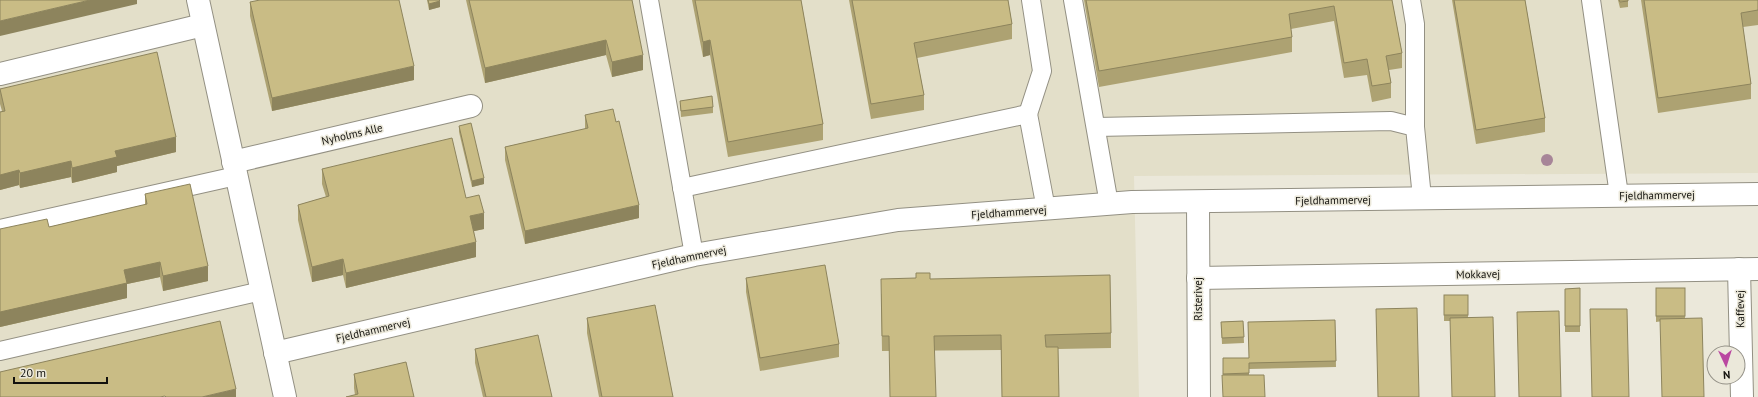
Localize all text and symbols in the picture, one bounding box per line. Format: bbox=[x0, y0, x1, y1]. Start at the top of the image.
street label: Nyholms Alle bbox=[320, 120, 384, 148]
street label: Fjeldhammervej bbox=[1619, 187, 1695, 203]
street label: Fjeldhammervej bbox=[1295, 192, 1371, 208]
street label: Fjeldhammervej bbox=[971, 202, 1047, 222]
street label: Fjeldhammervej bbox=[651, 242, 728, 272]
street label: Mokkavej bbox=[1456, 267, 1500, 281]
street label: Risterivej bbox=[1191, 277, 1205, 321]
street label: Kaffevej bbox=[1733, 290, 1747, 328]
street label: Fjeldhammervej bbox=[335, 315, 412, 345]
north arrow bbox=[1706, 345, 1746, 385]
scale bar bbox=[14, 359, 107, 385]
text: 20 m bbox=[20, 365, 46, 380]
text: N bbox=[1723, 368, 1731, 382]

